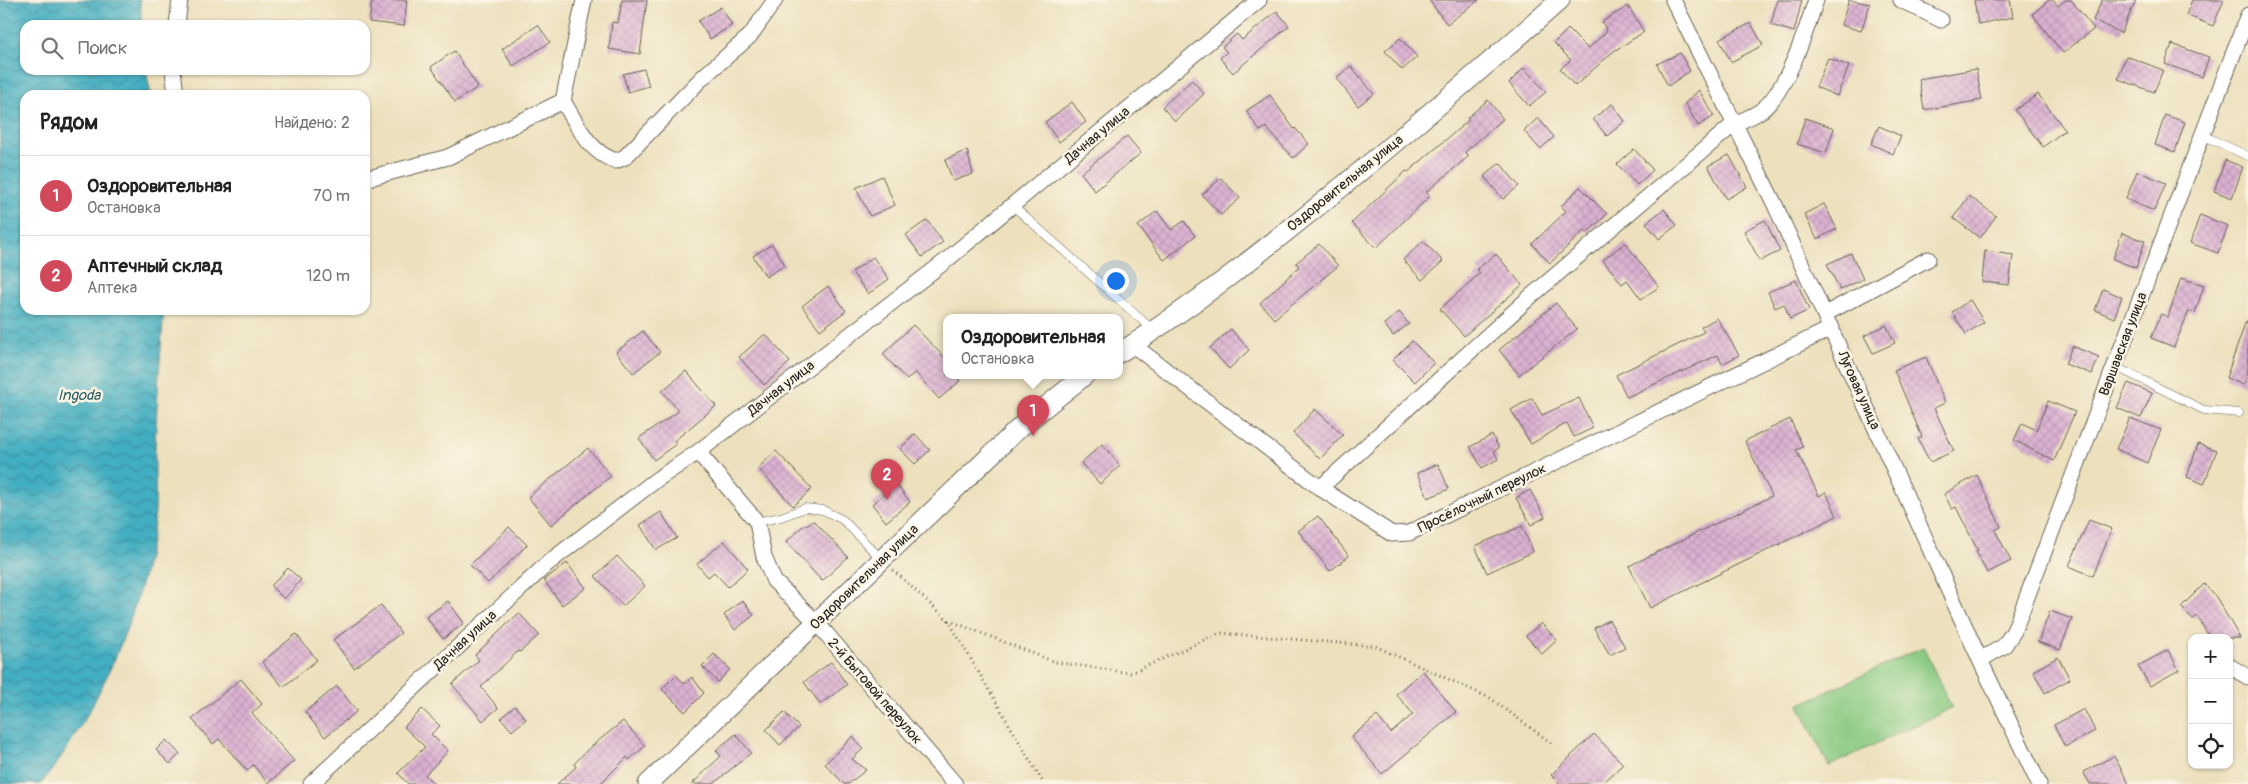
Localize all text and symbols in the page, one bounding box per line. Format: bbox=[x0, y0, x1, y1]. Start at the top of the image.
search box bbox=[20, 20, 370, 75]
icon: search bbox=[38, 34, 66, 62]
text: Поиск bbox=[78, 36, 128, 60]
street label: Дачная улица bbox=[1060, 103, 1133, 168]
text: Рядом bbox=[40, 109, 98, 136]
text: Найдено: 2 bbox=[274, 113, 350, 133]
street label: Оздоровительная улица bbox=[1284, 131, 1406, 235]
text: Оздоровительная bbox=[87, 174, 232, 198]
text: 1 bbox=[53, 186, 59, 206]
text: 70 m bbox=[313, 186, 350, 206]
text: Остановка bbox=[87, 198, 161, 218]
text: Аптечный склад bbox=[87, 254, 222, 278]
text: 2 bbox=[52, 266, 60, 286]
text: 120 m bbox=[306, 266, 350, 286]
your location bbox=[1103, 268, 1129, 294]
text: Аптека bbox=[87, 278, 137, 298]
street label: Варшавская улица bbox=[2095, 290, 2151, 398]
popup bbox=[943, 314, 1123, 379]
text: Оздоровительная bbox=[961, 325, 1105, 349]
street label: Луговая улица bbox=[1834, 347, 1884, 432]
text: Остановка bbox=[961, 349, 1034, 369]
street label: Дачная улица bbox=[743, 357, 818, 420]
water label: Ingoda bbox=[58, 386, 101, 405]
pin: 1 bbox=[1017, 395, 1049, 436]
pin: 2 bbox=[871, 459, 903, 500]
street label: Просёлочный переулок bbox=[1415, 460, 1549, 536]
street label: Оздоровительная улица bbox=[806, 521, 922, 633]
street label: Дачная улица bbox=[429, 607, 500, 674]
street label: 2-й Бытовой переулок bbox=[824, 634, 926, 748]
map controls bbox=[2188, 634, 2233, 769]
button: + bbox=[2188, 634, 2233, 679]
button: − bbox=[2188, 679, 2233, 724]
button: locate bbox=[2188, 724, 2233, 769]

